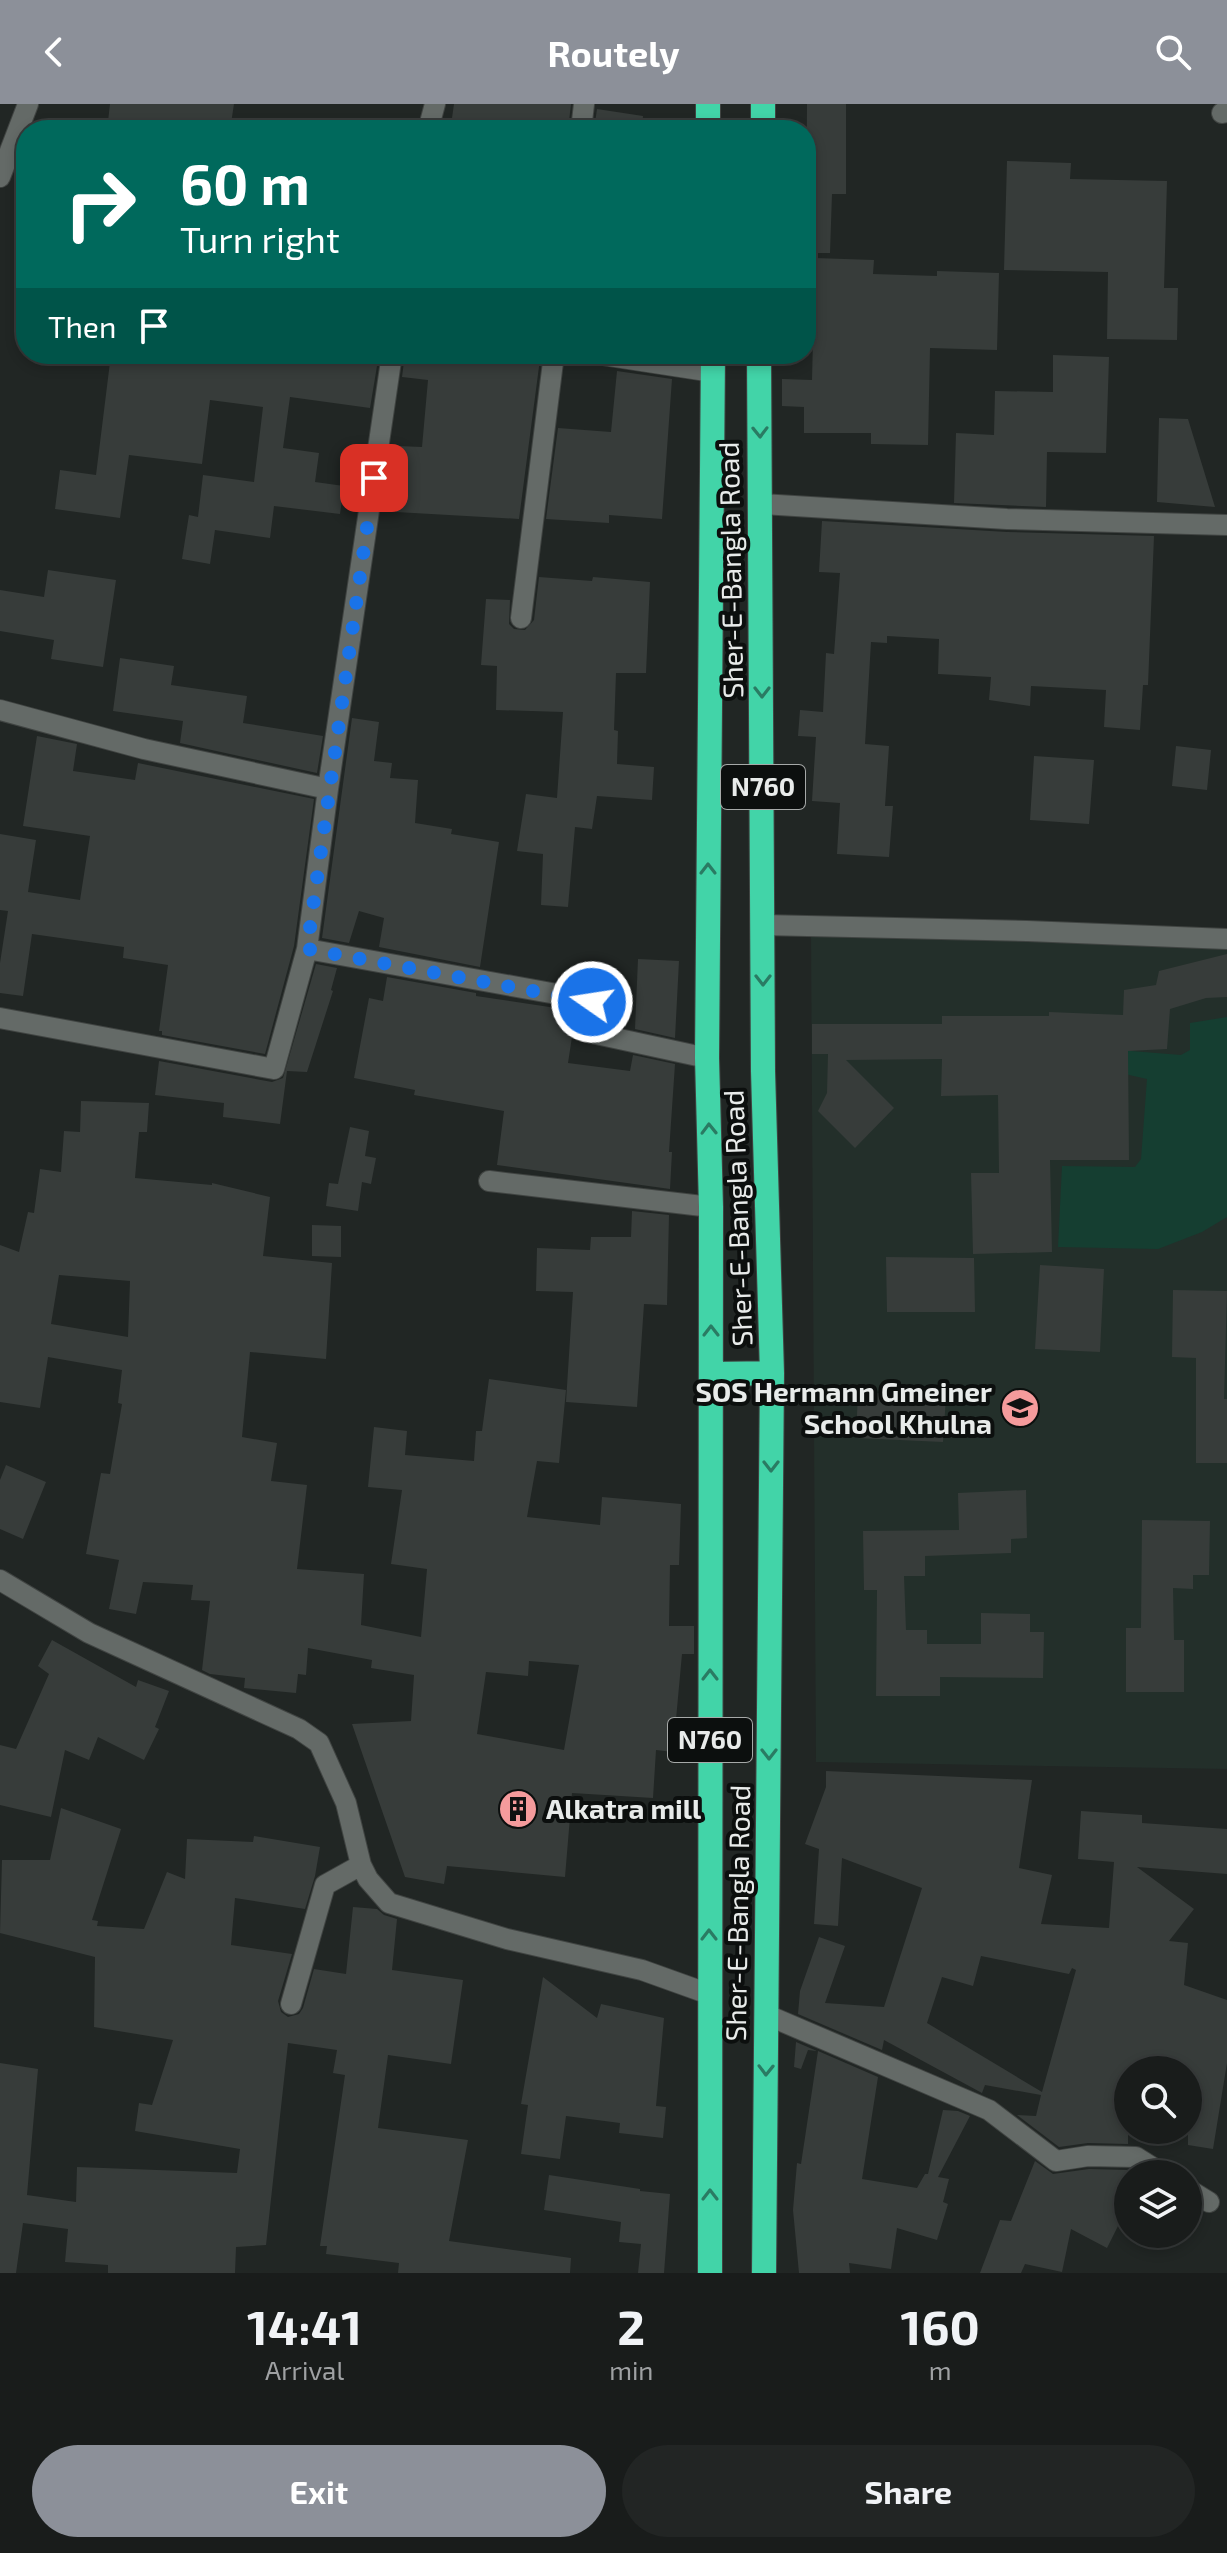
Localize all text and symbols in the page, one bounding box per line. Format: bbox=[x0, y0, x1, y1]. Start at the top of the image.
icon: back bbox=[32, 30, 76, 74]
icon: search bbox=[1151, 30, 1195, 74]
text: Routely bbox=[547, 31, 680, 74]
text: 60 m bbox=[180, 149, 310, 216]
icon: right bbox=[48, 152, 152, 256]
text: Turn right bbox=[180, 217, 340, 260]
icon: arrive bbox=[132, 304, 176, 348]
text: Then bbox=[48, 308, 116, 344]
one-way arrow bbox=[751, 426, 769, 439]
street label: Sher-E-Bangla Road bbox=[711, 441, 749, 699]
pin bbox=[340, 444, 408, 512]
icon: arrive bbox=[352, 456, 396, 500]
one-way arrow bbox=[753, 686, 771, 699]
road number: N760 bbox=[721, 765, 805, 809]
one-way arrow bbox=[699, 862, 717, 875]
position arrow bbox=[550, 960, 634, 1044]
one-way arrow bbox=[754, 974, 772, 987]
street label: Sher-E-Bangla Road bbox=[716, 1089, 758, 1347]
one-way arrow bbox=[700, 1122, 718, 1135]
one-way arrow bbox=[702, 1324, 720, 1337]
place label: SOS Hermann Gmeiner School Khulna bbox=[696, 1374, 992, 1440]
school or university icon: SOS Hermann Gmeiner School Khulna bbox=[999, 1387, 1041, 1429]
one-way arrow bbox=[763, 1460, 780, 1473]
one-way arrow bbox=[701, 1668, 719, 1681]
road number: N760 bbox=[668, 1718, 752, 1762]
one-way arrow bbox=[760, 1748, 778, 1761]
street label: Sher-E-Bangla Road bbox=[718, 1784, 756, 2042]
building icon: Alkatra mill bbox=[497, 1788, 539, 1830]
place label: Alkatra mill bbox=[546, 1791, 702, 1825]
one-way arrow bbox=[700, 1928, 718, 1941]
map controls bbox=[1114, 2056, 1202, 2248]
button: search bbox=[1114, 2056, 1202, 2144]
one-way arrow bbox=[757, 2064, 775, 2077]
button: layers bbox=[1114, 2160, 1202, 2248]
one-way arrow bbox=[701, 2188, 719, 2201]
text: 14:41 bbox=[247, 2297, 362, 2355]
text: 2 bbox=[617, 2297, 645, 2355]
text: 160 bbox=[901, 2297, 980, 2355]
text: Arrival bbox=[265, 2354, 344, 2385]
text: min bbox=[609, 2354, 653, 2385]
text: m bbox=[929, 2354, 952, 2385]
button: Exit bbox=[32, 2445, 606, 2537]
button: Share bbox=[622, 2445, 1195, 2537]

